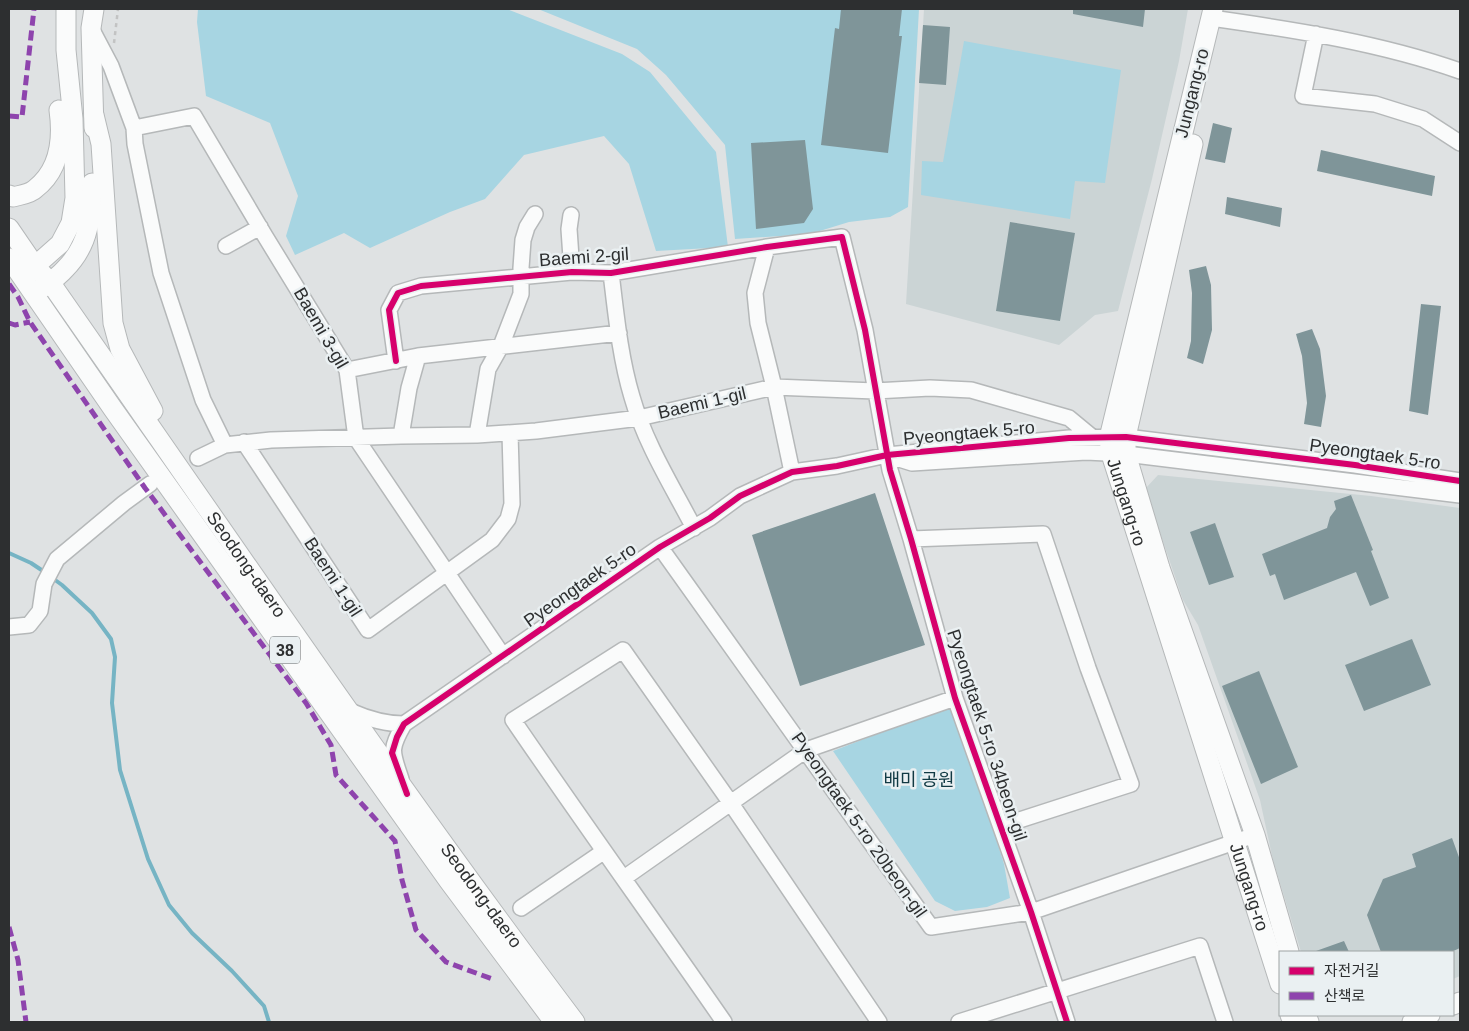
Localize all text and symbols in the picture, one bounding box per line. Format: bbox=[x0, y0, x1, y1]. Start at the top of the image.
street label: Jungang-ro bbox=[1171, 46, 1213, 140]
street label: Baemi 2-gil bbox=[538, 244, 630, 270]
street label: Baemi 3-gil bbox=[290, 284, 352, 372]
street label: Baemi 1-gil bbox=[656, 383, 748, 423]
street label: Pyeongtaek 5-ro bbox=[902, 417, 1036, 449]
street label: Pyeongtaek 5-ro bbox=[1308, 435, 1442, 473]
street label: Jungang-ro bbox=[1103, 456, 1150, 549]
street label: Seodong-daero bbox=[203, 508, 290, 621]
street label: Baemi 1-gil bbox=[300, 534, 366, 620]
street label: Pyeongtaek 5-ro bbox=[520, 539, 640, 631]
street label: Pyeongtaek 5-ro 34beon-gil bbox=[943, 627, 1031, 843]
road number: 38 bbox=[270, 636, 300, 664]
street label: Pyeongtaek 5-ro 20beon-gil bbox=[787, 729, 931, 921]
park label: 배미 공원 bbox=[883, 770, 955, 790]
street label: Seodong-daero bbox=[437, 840, 526, 952]
street label: Jungang-ro bbox=[1226, 841, 1272, 933]
legend bbox=[1279, 951, 1454, 1016]
text: 자전거길 bbox=[1324, 962, 1379, 979]
text: 산책로 bbox=[1324, 987, 1365, 1004]

